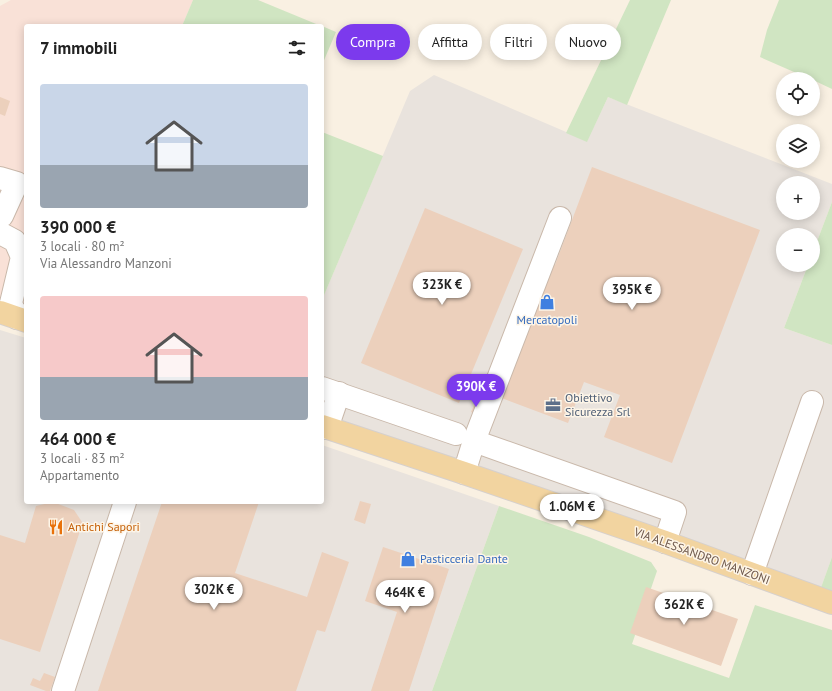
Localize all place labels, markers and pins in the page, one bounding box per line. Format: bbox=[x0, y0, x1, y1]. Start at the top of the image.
pin: 323K € bbox=[409, 272, 475, 306]
pin: 395K € bbox=[599, 277, 665, 311]
shop icon: Mercatopoli bbox=[538, 293, 556, 311]
place label: Mercatopoli bbox=[516, 312, 578, 327]
pin: 390K € bbox=[443, 374, 509, 408]
place label: Obiettivo Sicurezza Srl bbox=[565, 390, 631, 419]
office icon: Obiettivo Sicurezza Srl bbox=[544, 396, 562, 414]
pin: 1.06M € bbox=[535, 494, 609, 528]
restaurant icon: Antichi Sapori bbox=[47, 518, 65, 536]
place label: Antichi Sapori bbox=[68, 519, 140, 534]
shop icon: Pasticceria Dante bbox=[399, 550, 417, 568]
place label: Pasticceria Dante bbox=[420, 551, 508, 566]
pin: 302K € bbox=[181, 577, 247, 611]
pin: 464K € bbox=[372, 580, 438, 614]
pin: 362K € bbox=[651, 592, 717, 626]

